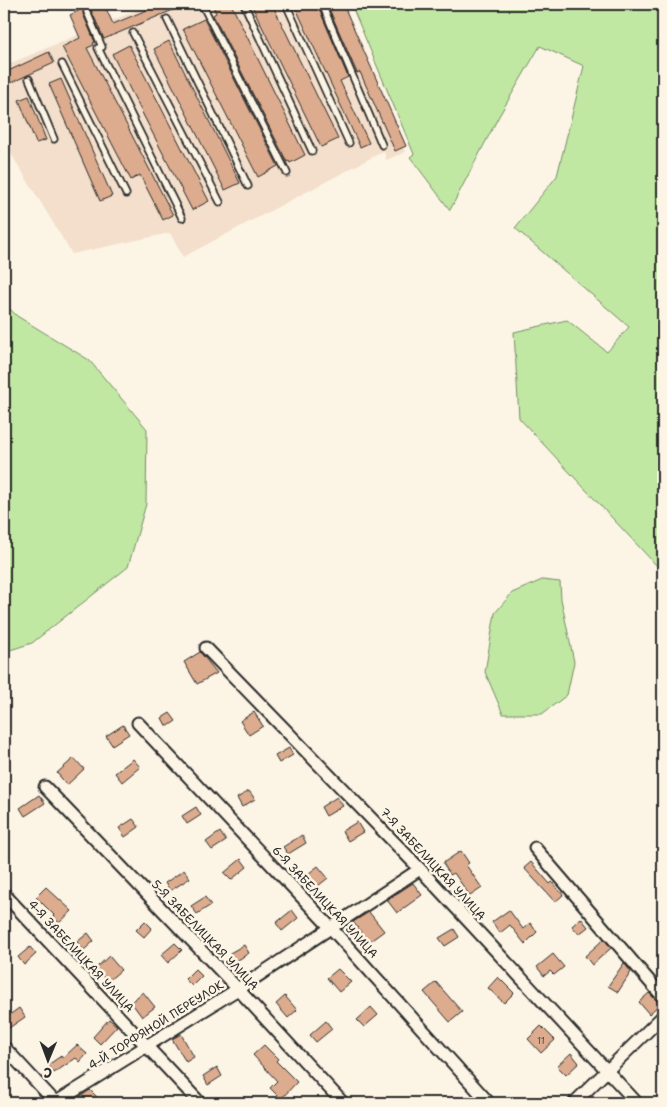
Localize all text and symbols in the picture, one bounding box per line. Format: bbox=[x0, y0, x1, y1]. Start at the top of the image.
street label: 7-Я ЗАБЕЛИЦКАЯ УЛИЦА bbox=[377, 804, 490, 924]
street label: 6-Я ЗАБЕЛИЦКАЯ УЛИЦА bbox=[269, 842, 382, 962]
street label: 5-Я ЗАБЕЛИЦКАЯ УЛИЦА bbox=[148, 876, 262, 994]
street label: 4-Я ЗАБЕЛИЦКАЯ УЛИЦА bbox=[25, 896, 138, 1016]
street label: 4-Й ТОРФЯНОЙ ПЕРЕУЛОК bbox=[85, 977, 227, 1073]
north arrow bbox=[22, 1034, 72, 1084]
house number: 11 bbox=[537, 1034, 545, 1047]
text: С bbox=[43, 1064, 52, 1082]

